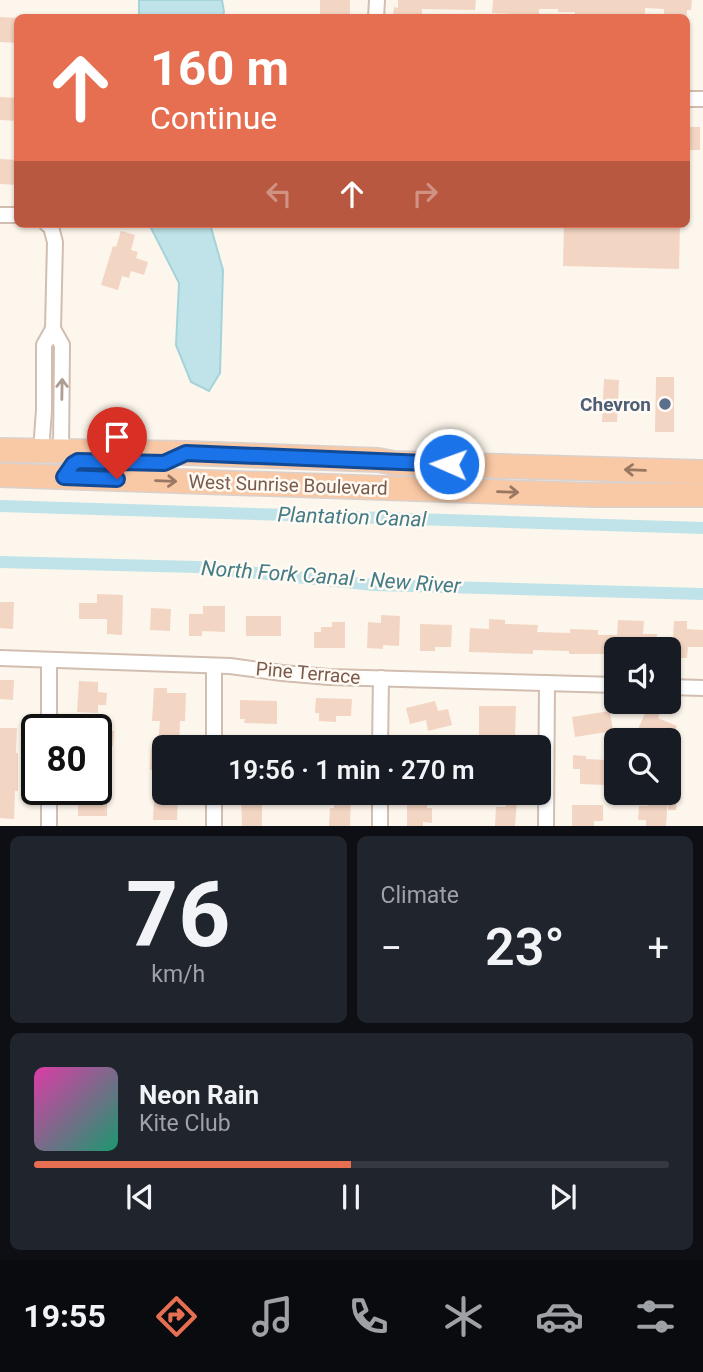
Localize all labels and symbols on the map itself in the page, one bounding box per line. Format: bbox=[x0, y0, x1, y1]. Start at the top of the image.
one-way arrow bbox=[55, 378, 68, 401]
place label: Chevron bbox=[580, 393, 651, 416]
marker: Chevron bbox=[657, 396, 673, 412]
pin bbox=[87, 407, 147, 479]
position arrow bbox=[412, 427, 486, 501]
one-way arrow bbox=[624, 463, 647, 477]
street label: West Sunrise Boulevard bbox=[188, 470, 388, 500]
one-way arrow bbox=[154, 474, 177, 487]
one-way arrow bbox=[496, 486, 519, 499]
water label: Plantation Canal bbox=[277, 502, 428, 532]
water label: North Fork Canal - New River bbox=[201, 556, 463, 598]
street label: Pine Terrace bbox=[255, 657, 361, 689]
speed limit sign: 80 bbox=[21, 714, 112, 805]

